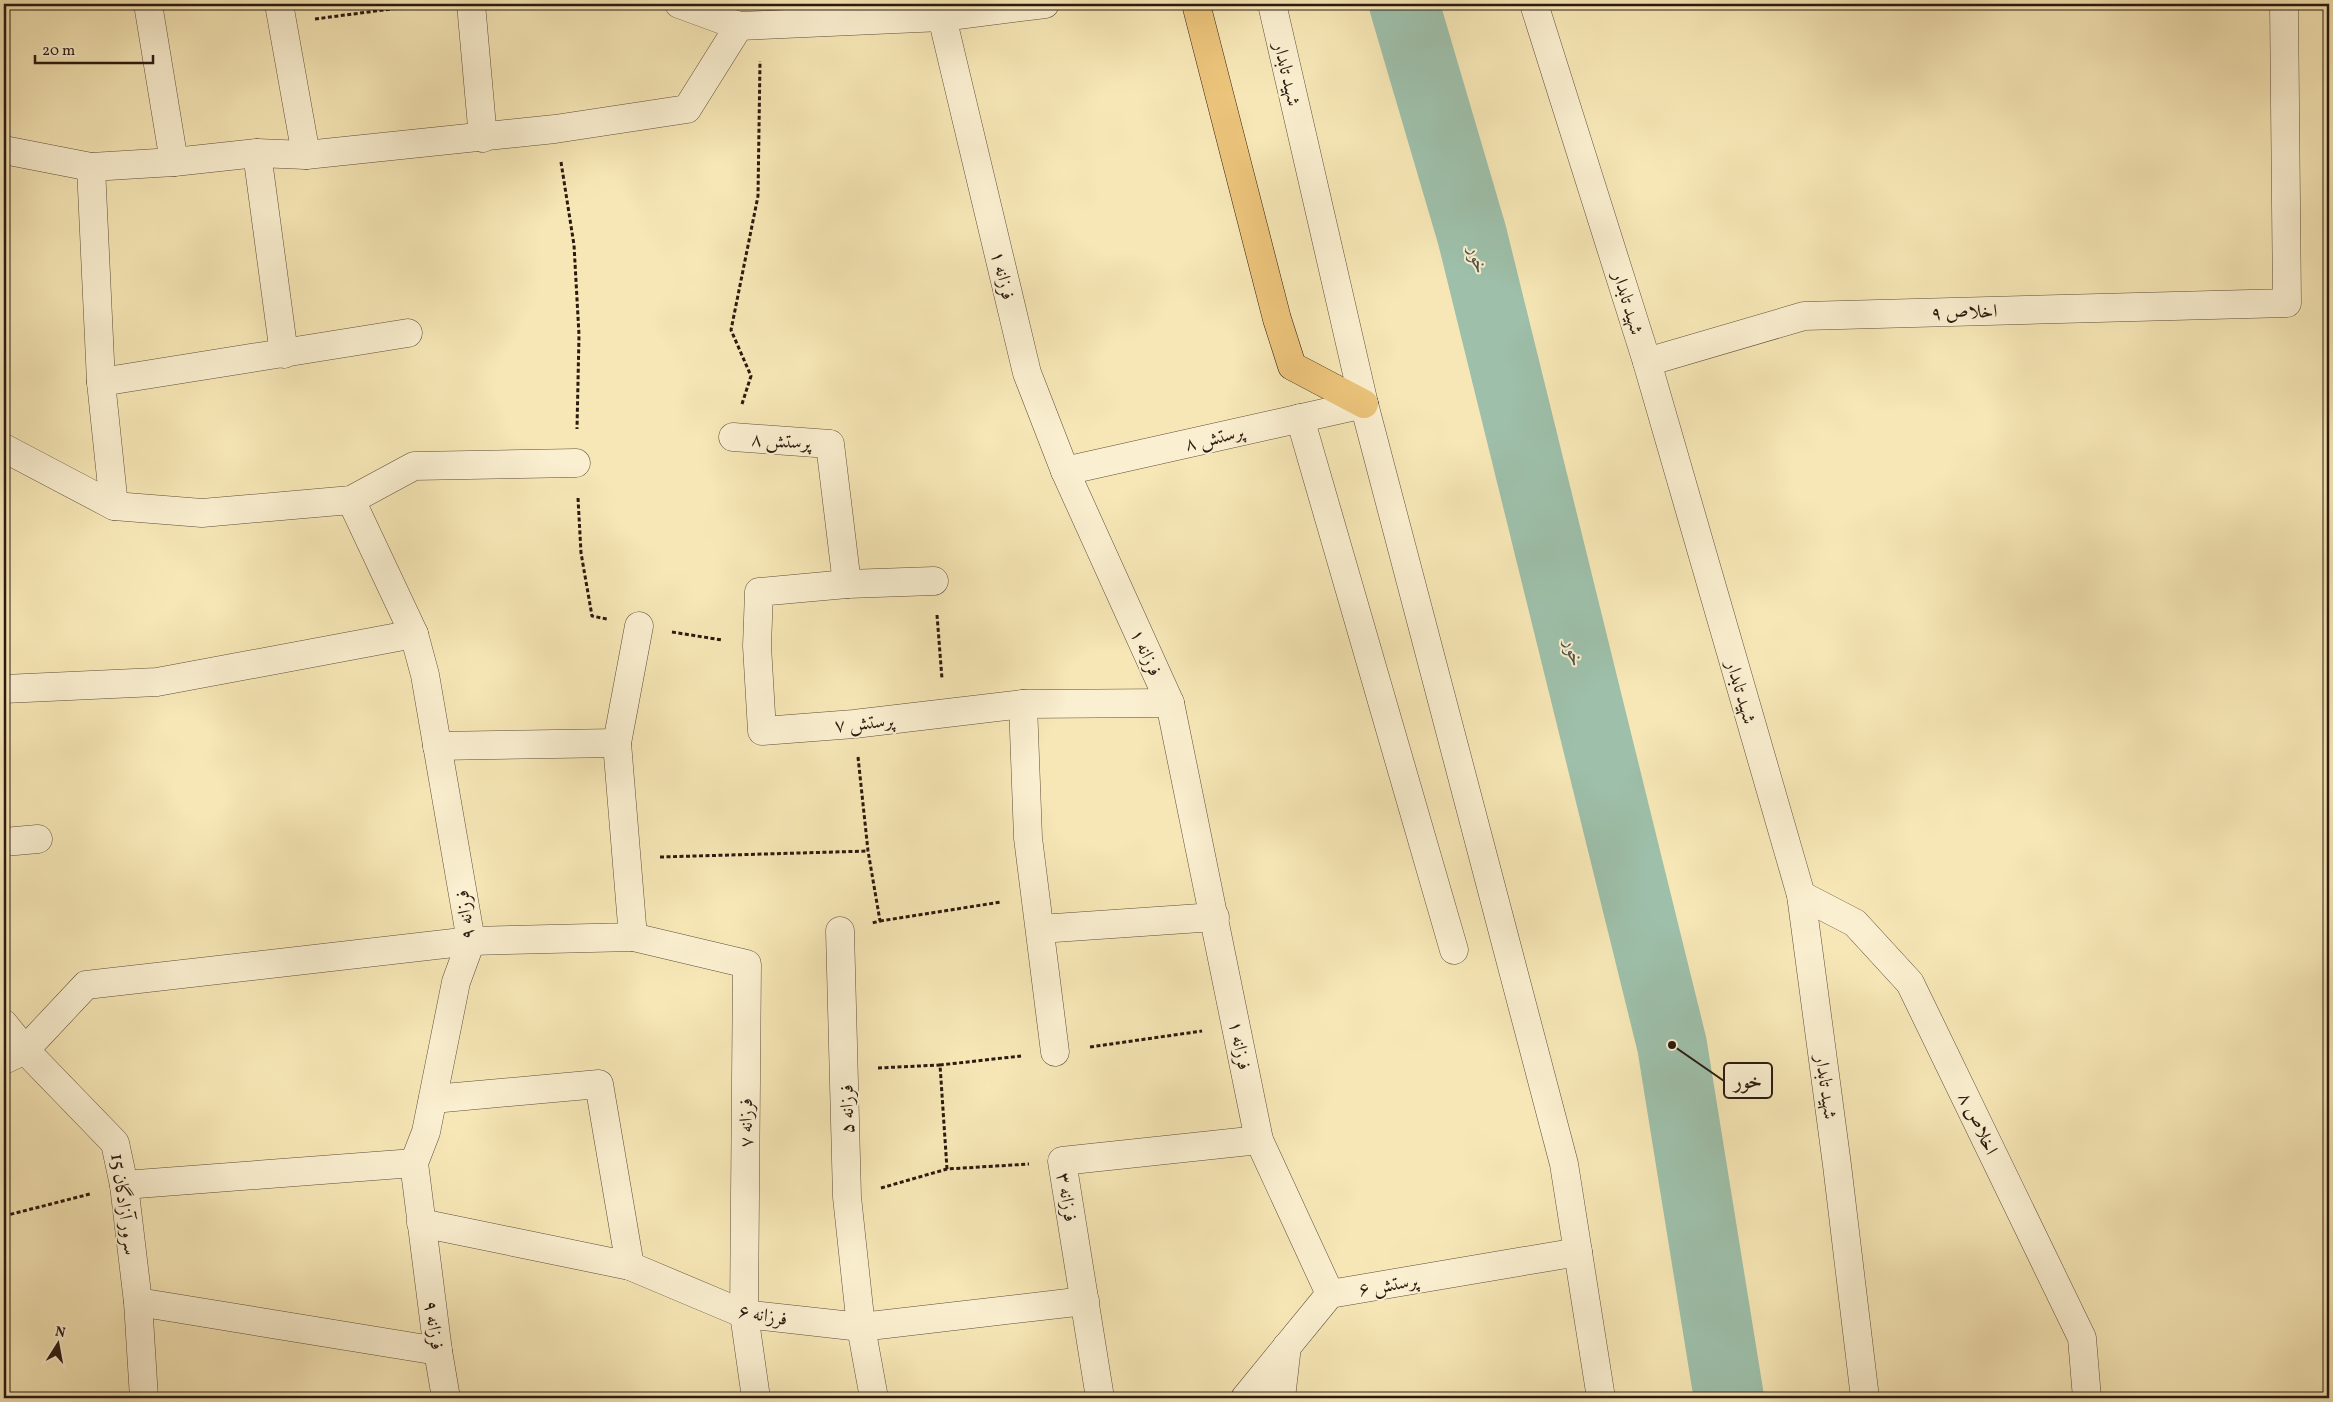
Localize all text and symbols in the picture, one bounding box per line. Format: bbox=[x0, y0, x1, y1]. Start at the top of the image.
scale bar bbox=[35, 32, 152, 64]
street label: شهید تابدار bbox=[1266, 38, 1306, 109]
text: 20 m bbox=[42, 41, 75, 62]
water label: خور bbox=[1460, 242, 1494, 277]
street label: فرزانه ۱ bbox=[984, 248, 1020, 303]
street label: شهید تابدار bbox=[1605, 267, 1649, 338]
street label: اخلاص ۹ bbox=[1930, 299, 1998, 327]
street label: پرستش ۸ bbox=[1182, 419, 1248, 458]
street label: پرستش ۸ bbox=[750, 427, 813, 457]
street label: فرزانه ۱ bbox=[1123, 625, 1167, 681]
water label: خور bbox=[1556, 635, 1590, 670]
street label: شهید تابدار bbox=[1718, 656, 1761, 727]
street label: پرستش ۷ bbox=[833, 708, 897, 740]
street label: فرزانه ۹ bbox=[450, 889, 482, 941]
street label: فرزانه ۱ bbox=[1222, 1019, 1257, 1072]
street label: شهید تابدار bbox=[1807, 1051, 1842, 1121]
callout: خور bbox=[1724, 1063, 1772, 1098]
text: خور bbox=[1732, 1069, 1762, 1097]
street label: فرزانه ۵ bbox=[835, 1084, 861, 1134]
street label: اخلاص ۸ bbox=[1951, 1088, 2004, 1160]
street label: فرزانه ۷ bbox=[734, 1098, 760, 1148]
street label: سرور آزادگان 15 bbox=[103, 1152, 143, 1257]
street label: فرزانه ۳ bbox=[1049, 1171, 1083, 1224]
street label: پرستش ۶ bbox=[1357, 1268, 1422, 1303]
street label: فرزانه ۹ bbox=[417, 1299, 449, 1352]
street label: فرزانه ۶ bbox=[736, 1299, 789, 1333]
north arrow bbox=[32, 1320, 82, 1370]
text: N bbox=[53, 1322, 67, 1343]

